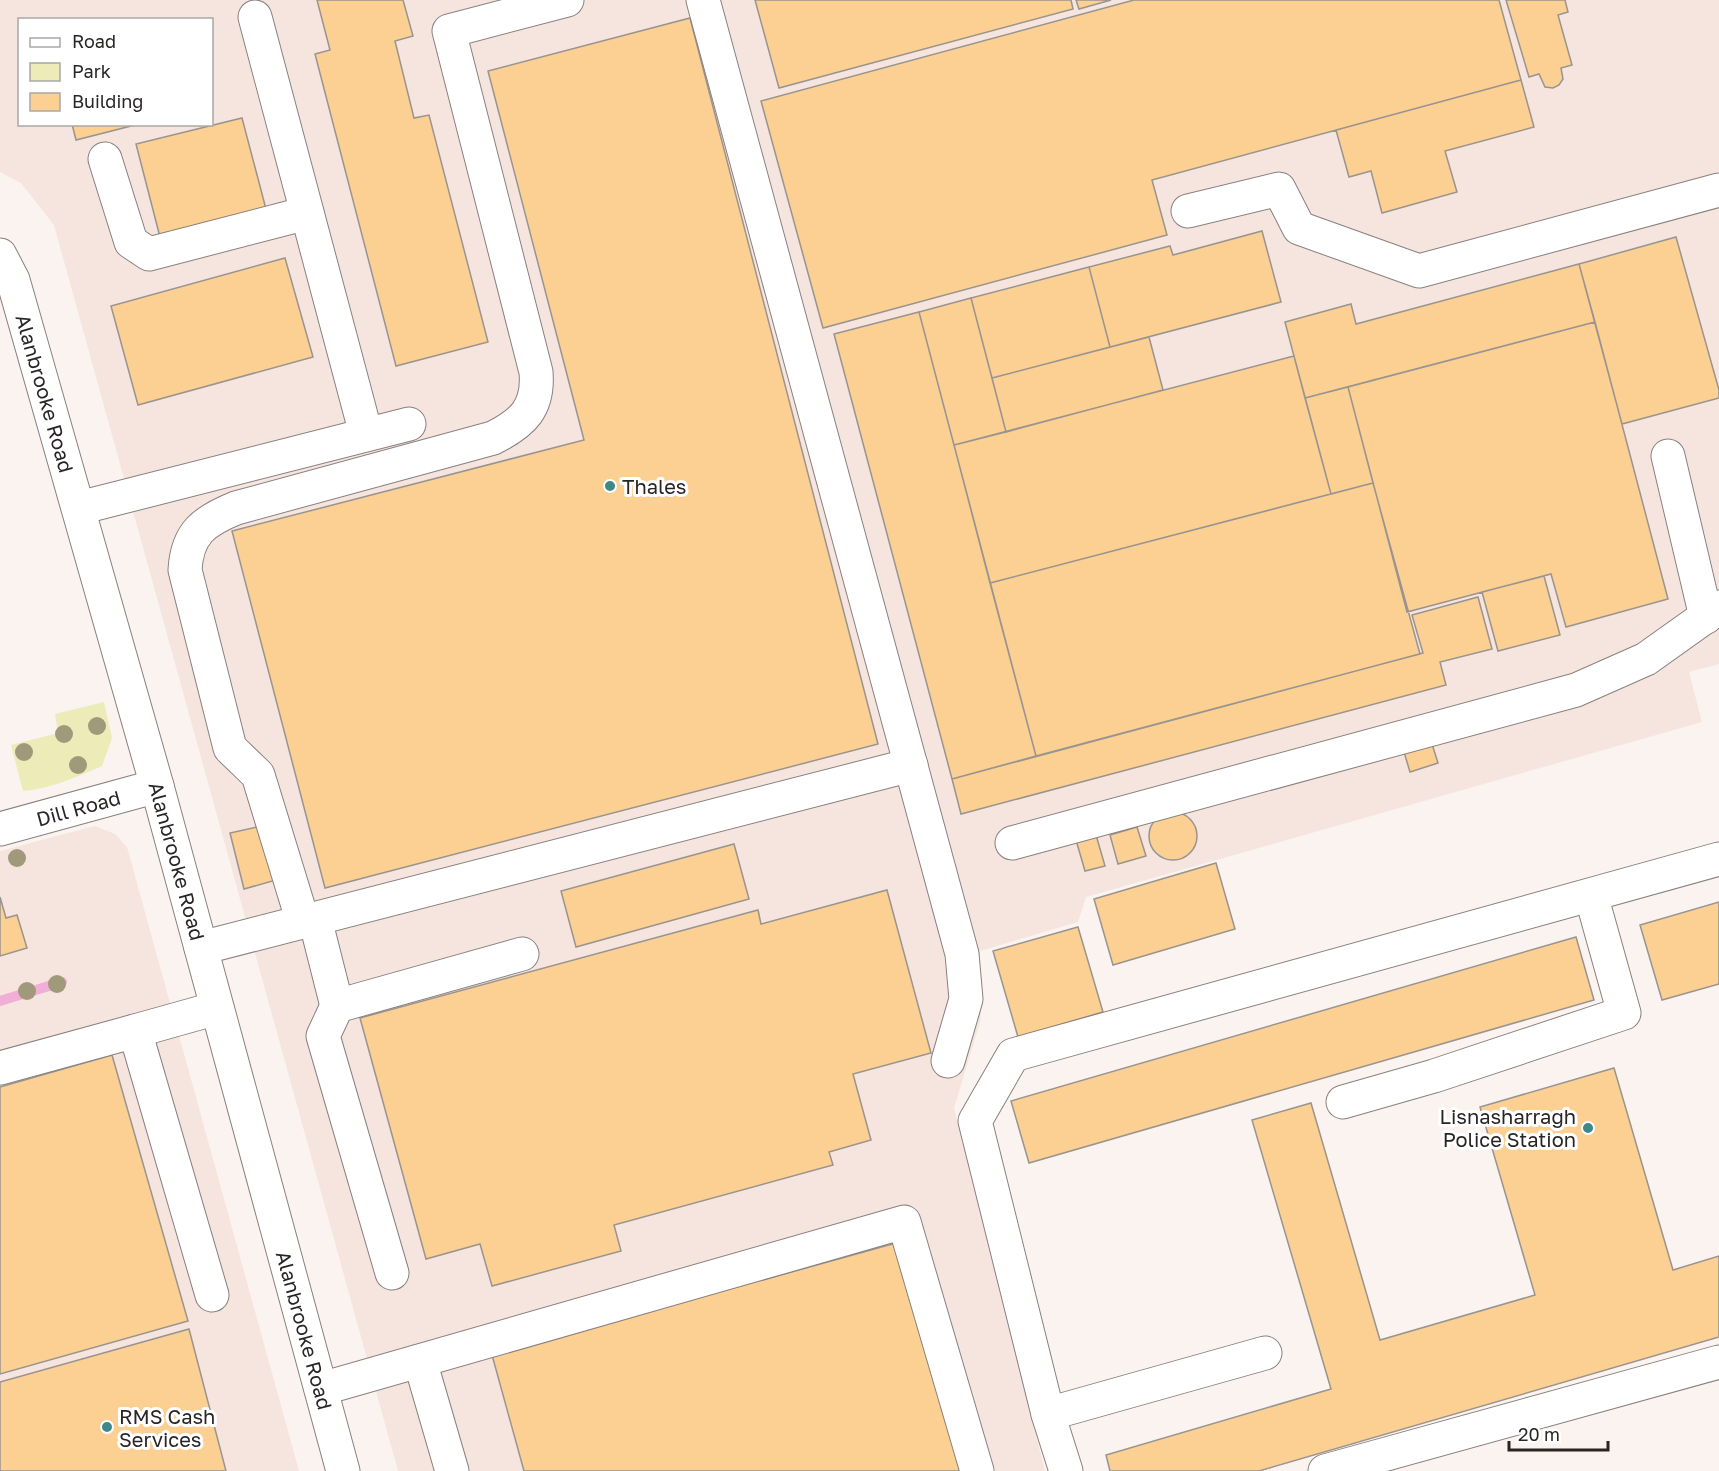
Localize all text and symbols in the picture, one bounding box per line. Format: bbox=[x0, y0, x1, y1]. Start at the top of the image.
legend bbox=[18, 18, 213, 126]
text: Road bbox=[72, 30, 116, 52]
text: Park bbox=[72, 60, 111, 82]
text: Building bbox=[72, 90, 143, 112]
street label: Alanbrooke Road bbox=[11, 311, 79, 475]
place label: Thales bbox=[622, 474, 686, 498]
marker: Thales bbox=[603, 479, 617, 493]
street label: Alanbrooke Road bbox=[144, 779, 210, 943]
street label: Dill Road bbox=[33, 785, 123, 831]
place label: Lisnasharragh Police Station bbox=[1440, 1104, 1576, 1151]
marker: Lisnasharragh Police Station bbox=[1581, 1121, 1595, 1135]
street label: Alanbrooke Road bbox=[272, 1248, 338, 1412]
place label: RMS Cash Services bbox=[119, 1404, 215, 1451]
scale bar bbox=[1509, 1414, 1608, 1452]
marker: RMS Cash Services bbox=[100, 1420, 114, 1434]
text: 20 m bbox=[1518, 1423, 1560, 1445]

